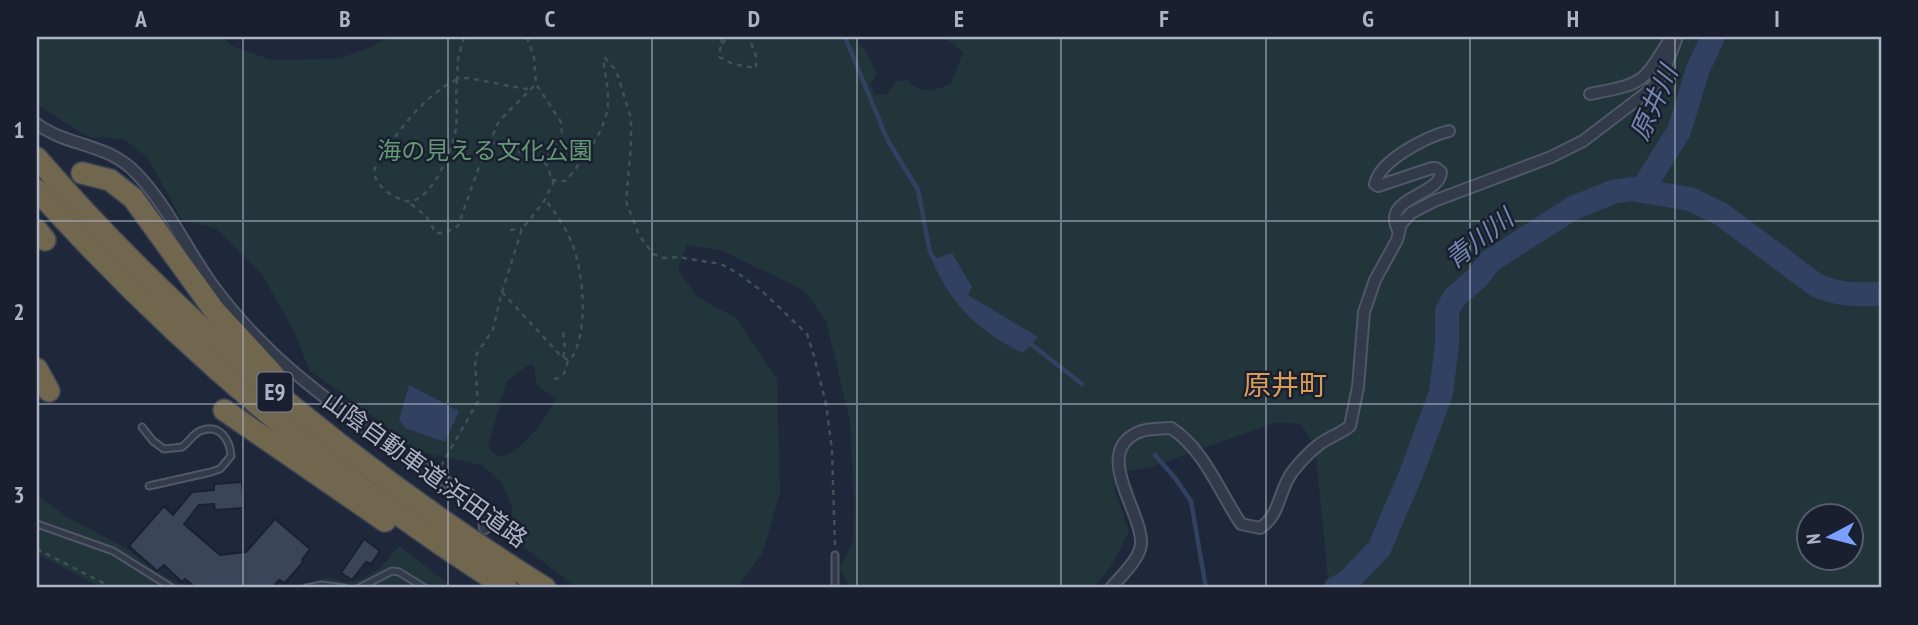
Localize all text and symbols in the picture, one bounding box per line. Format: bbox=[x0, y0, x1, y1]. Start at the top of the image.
text: A bbox=[134, 4, 147, 33]
text: B bbox=[339, 4, 351, 33]
text: C bbox=[545, 4, 556, 33]
text: D bbox=[748, 4, 760, 33]
text: E bbox=[954, 4, 964, 33]
text: F bbox=[1159, 4, 1169, 33]
text: G bbox=[1362, 4, 1374, 33]
text: H bbox=[1567, 4, 1579, 33]
text: I bbox=[1774, 4, 1780, 33]
water label: 原井川 bbox=[1623, 58, 1686, 145]
text: 1 bbox=[14, 115, 25, 144]
park label: 海の見える文化公園 bbox=[377, 135, 593, 166]
water label: 青川川 bbox=[1438, 200, 1522, 276]
text: 2 bbox=[14, 297, 25, 326]
district label: 原井町 bbox=[1243, 366, 1327, 403]
road number: E9 bbox=[258, 372, 292, 412]
street label: 山陰自動車道;浜田道路 bbox=[317, 385, 534, 554]
text: 3 bbox=[14, 480, 25, 509]
north arrow bbox=[1796, 503, 1866, 572]
text: N bbox=[1801, 533, 1826, 546]

